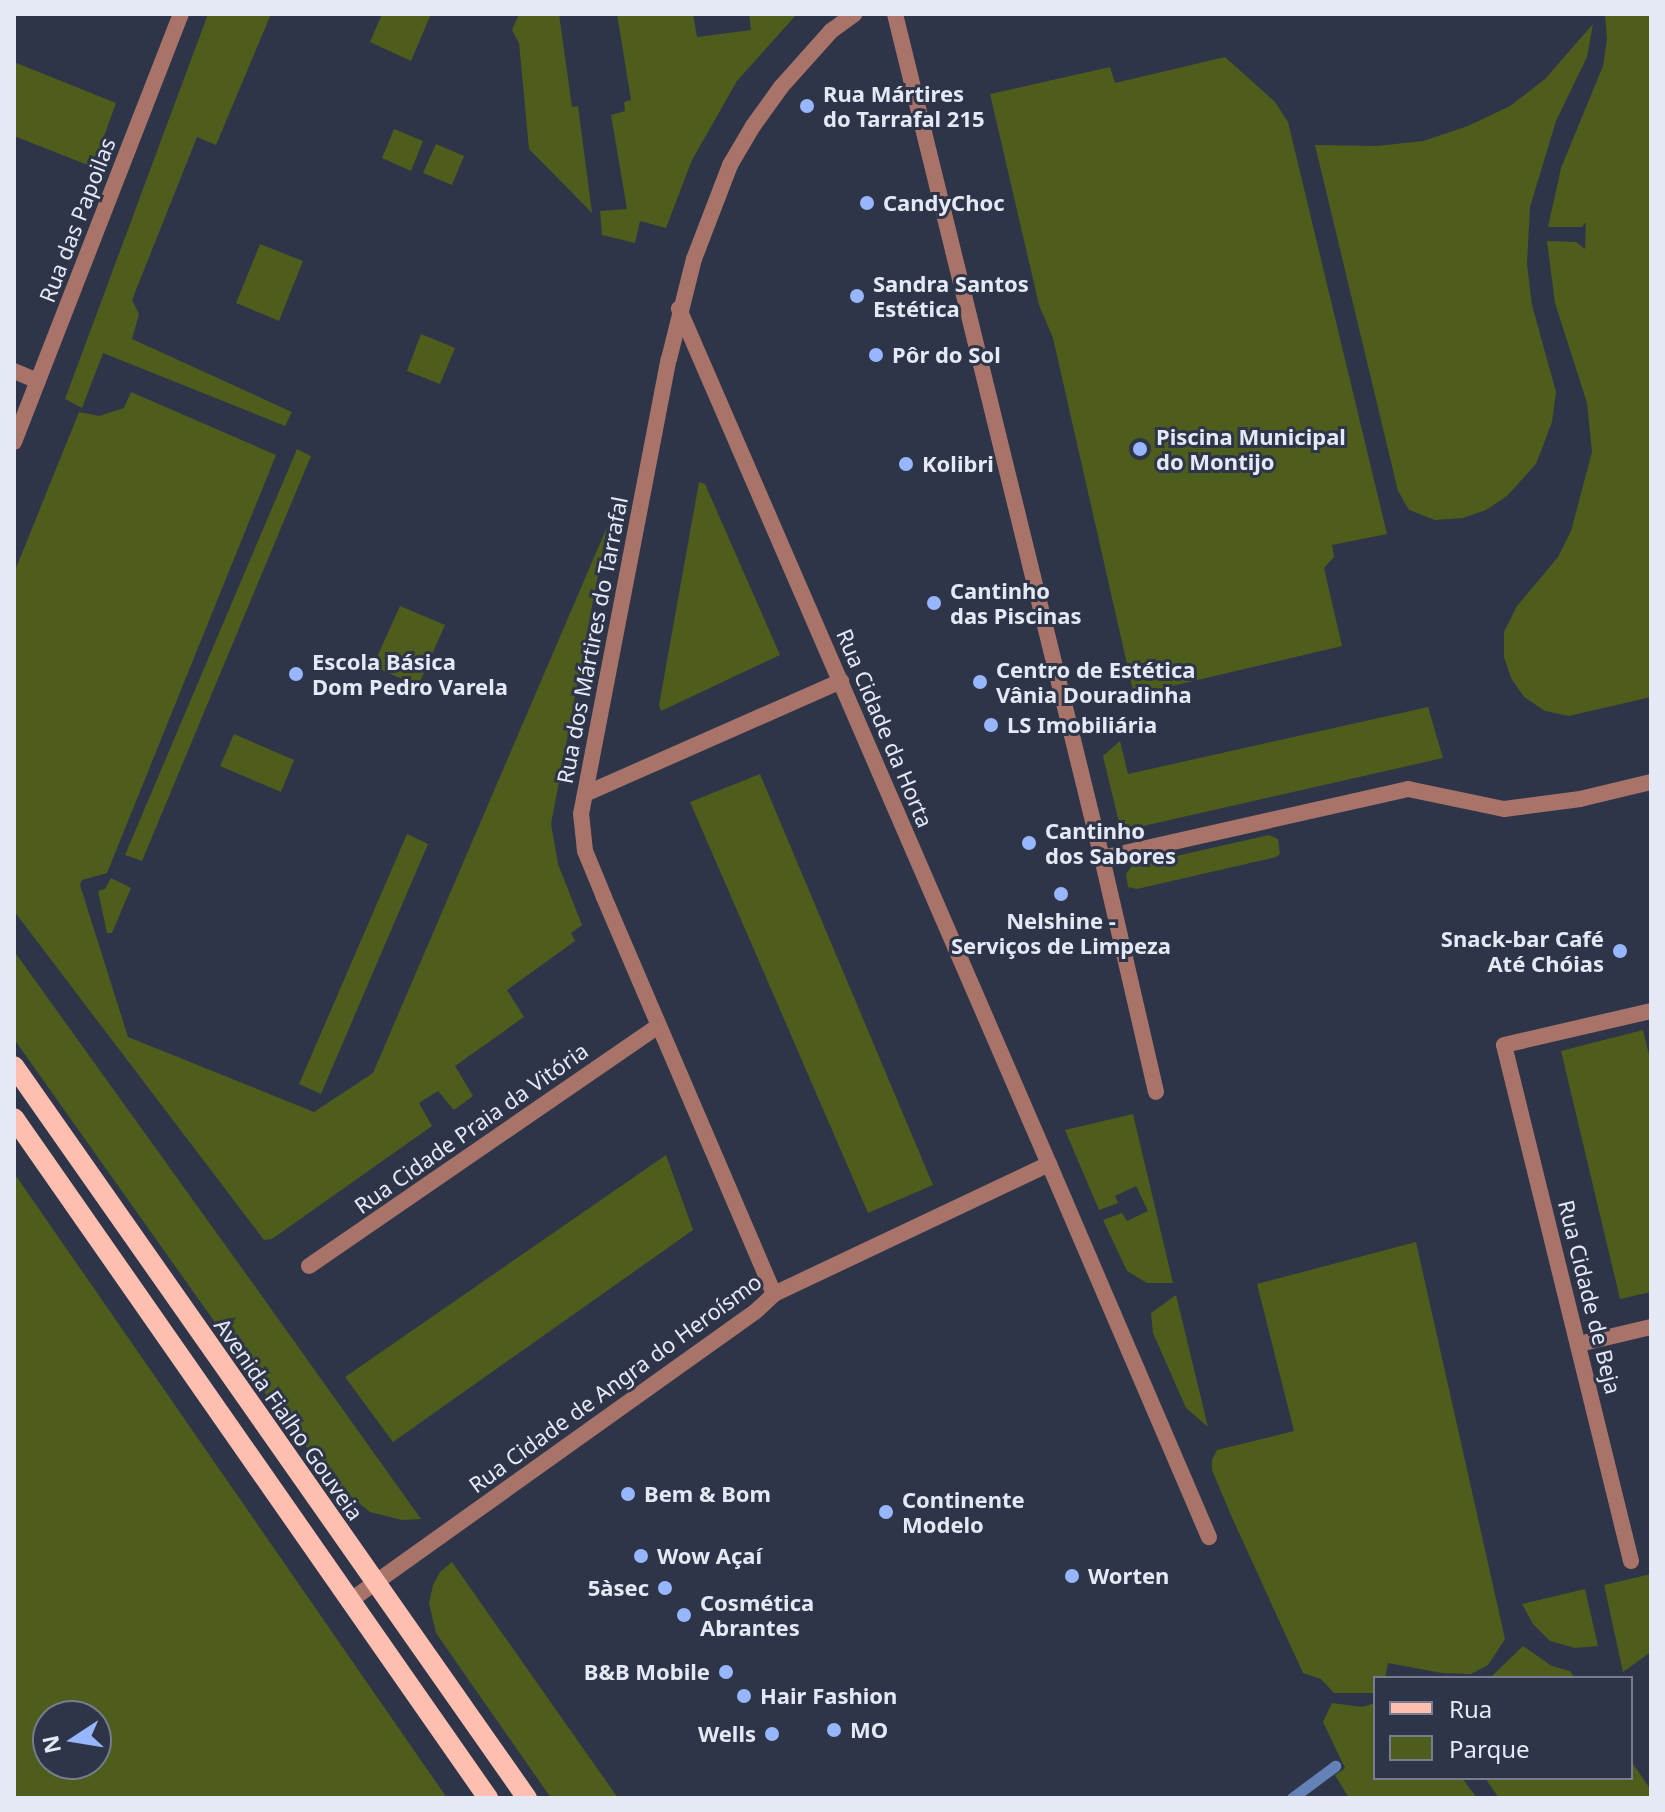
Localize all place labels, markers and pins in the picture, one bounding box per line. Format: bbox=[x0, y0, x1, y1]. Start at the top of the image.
place label: Rua Mártires do Tarrafal 215 bbox=[823, 80, 985, 132]
marker: Rua Mártires do Tarrafal 215 bbox=[798, 97, 816, 115]
place label: CandyChoc bbox=[883, 190, 1005, 216]
marker: CandyChoc bbox=[858, 194, 876, 212]
place label: Sandra Santos Estética bbox=[873, 270, 1029, 322]
marker: Sandra Santos Estética bbox=[848, 287, 866, 305]
place label: Pôr do Sol bbox=[892, 342, 1001, 368]
marker: Pôr do Sol bbox=[867, 346, 885, 364]
place label: Piscina Municipal do Montijo bbox=[1156, 423, 1346, 474]
marker: Piscina Municipal do Montijo bbox=[1131, 440, 1149, 458]
place label: Kolibri bbox=[922, 451, 994, 477]
marker: Kolibri bbox=[897, 455, 915, 473]
place label: Cantinho das Piscinas bbox=[950, 577, 1082, 628]
marker: Cantinho das Piscinas bbox=[925, 594, 943, 612]
place label: Escola Básica Dom Pedro Varela bbox=[312, 648, 508, 700]
place label: Centro de Estética Vânia Douradinha bbox=[996, 656, 1195, 708]
marker: Escola Básica Dom Pedro Varela bbox=[287, 665, 305, 683]
marker: Centro de Estética Vânia Douradinha bbox=[971, 673, 989, 691]
place label: LS Imobiliária bbox=[1007, 712, 1157, 738]
marker: LS Imobiliária bbox=[982, 716, 1000, 734]
place label: Cantinho dos Sabores bbox=[1045, 817, 1176, 868]
marker: Cantinho dos Sabores bbox=[1020, 834, 1038, 852]
marker: Nelshine - Serviços de Limpeza bbox=[1052, 885, 1070, 903]
place label: Nelshine - Serviços de Limpeza bbox=[951, 907, 1171, 958]
place label: Snack-bar Café Até Chóias bbox=[1441, 925, 1604, 976]
marker: Snack-bar Café Até Chóias bbox=[1611, 942, 1629, 960]
place label: Bem & Bom bbox=[644, 1481, 771, 1507]
marker: Bem & Bom bbox=[619, 1485, 637, 1503]
place label: Continente Modelo bbox=[902, 1486, 1025, 1538]
marker: Continente Modelo bbox=[877, 1503, 895, 1521]
place label: Wow Açaí bbox=[657, 1543, 762, 1569]
marker: Wow Açaí bbox=[632, 1547, 650, 1565]
place label: Worten bbox=[1088, 1563, 1169, 1589]
marker: Worten bbox=[1063, 1567, 1081, 1585]
place label: 5àsec bbox=[588, 1575, 649, 1601]
marker: 5àsec bbox=[656, 1579, 674, 1597]
place label: Cosmética Abrantes bbox=[700, 1589, 814, 1640]
marker: Cosmética Abrantes bbox=[675, 1606, 693, 1624]
place label: B&B Mobile bbox=[584, 1659, 710, 1685]
marker: B&B Mobile bbox=[717, 1663, 735, 1681]
place label: Hair Fashion bbox=[760, 1683, 897, 1709]
marker: Hair Fashion bbox=[735, 1687, 753, 1705]
place label: MO bbox=[850, 1717, 888, 1743]
place label: Wells bbox=[698, 1721, 756, 1747]
marker: MO bbox=[825, 1721, 843, 1739]
marker: Wells bbox=[763, 1725, 781, 1743]

